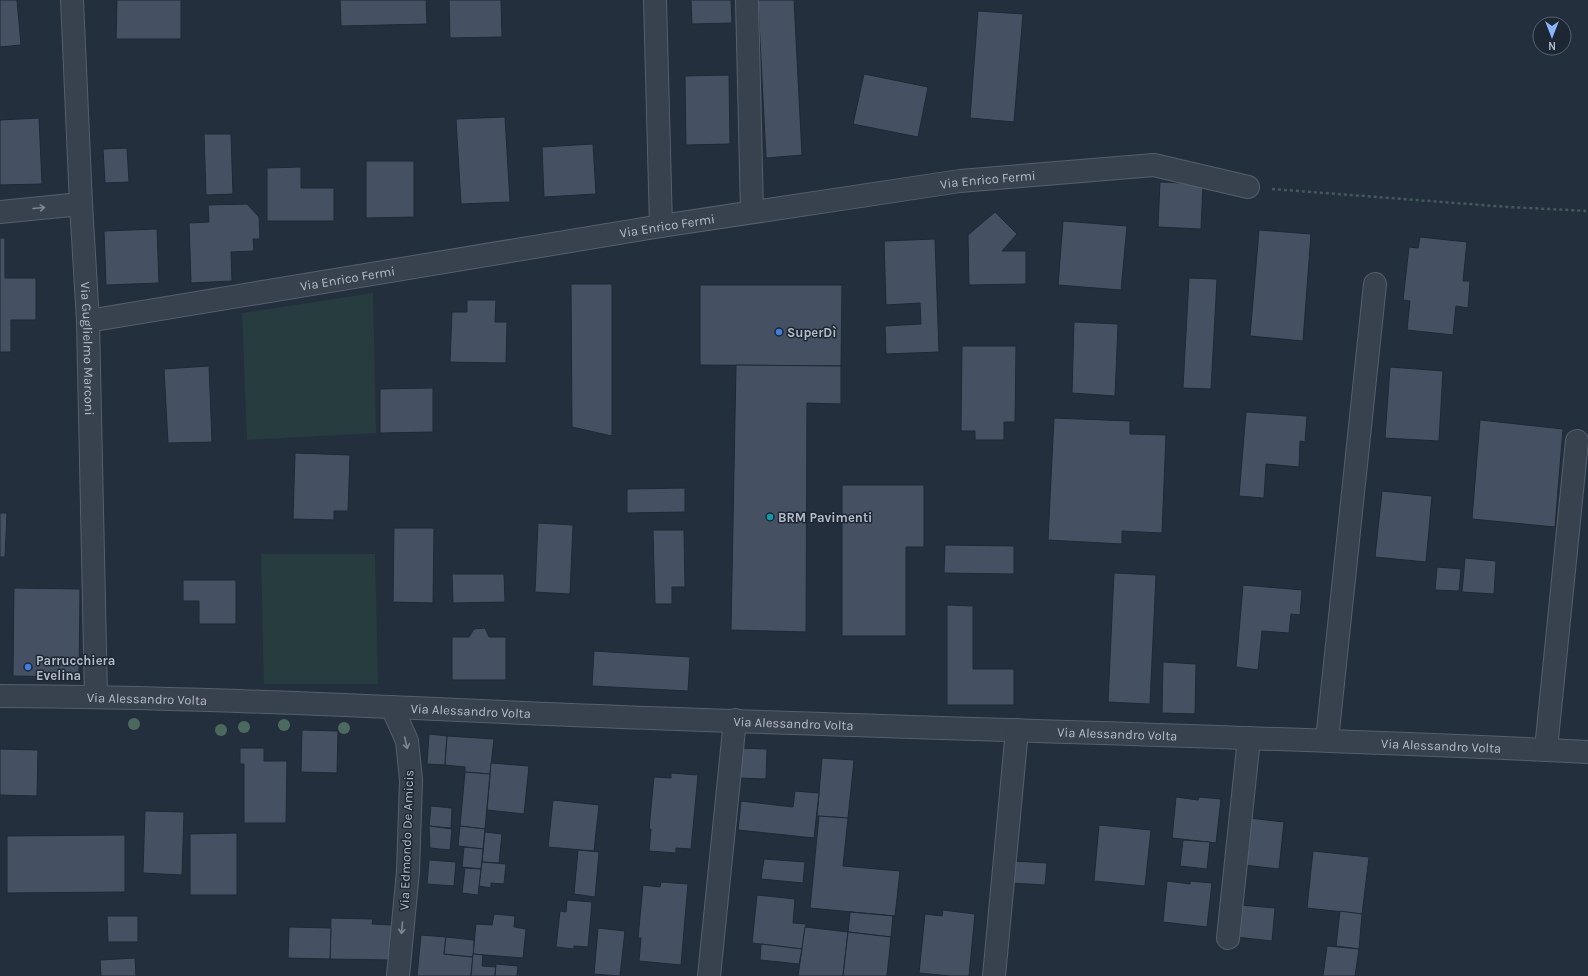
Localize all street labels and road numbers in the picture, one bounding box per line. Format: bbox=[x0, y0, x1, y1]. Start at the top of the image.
street label: Via Enrico Fermi bbox=[939, 168, 1036, 192]
street label: Via Enrico Fermi bbox=[619, 211, 716, 241]
street label: Via Enrico Fermi bbox=[299, 263, 396, 294]
street label: Via Guglielmo Marconi bbox=[78, 281, 97, 416]
street label: Via Alessandro Volta bbox=[87, 690, 207, 708]
street label: Via Alessandro Volta bbox=[410, 701, 531, 721]
street label: Via Alessandro Volta bbox=[733, 714, 854, 733]
street label: Via Alessandro Volta bbox=[1057, 725, 1178, 743]
street label: Via Alessandro Volta bbox=[1381, 736, 1502, 756]
street label: Via Edmondo De Amicis bbox=[397, 769, 416, 911]

